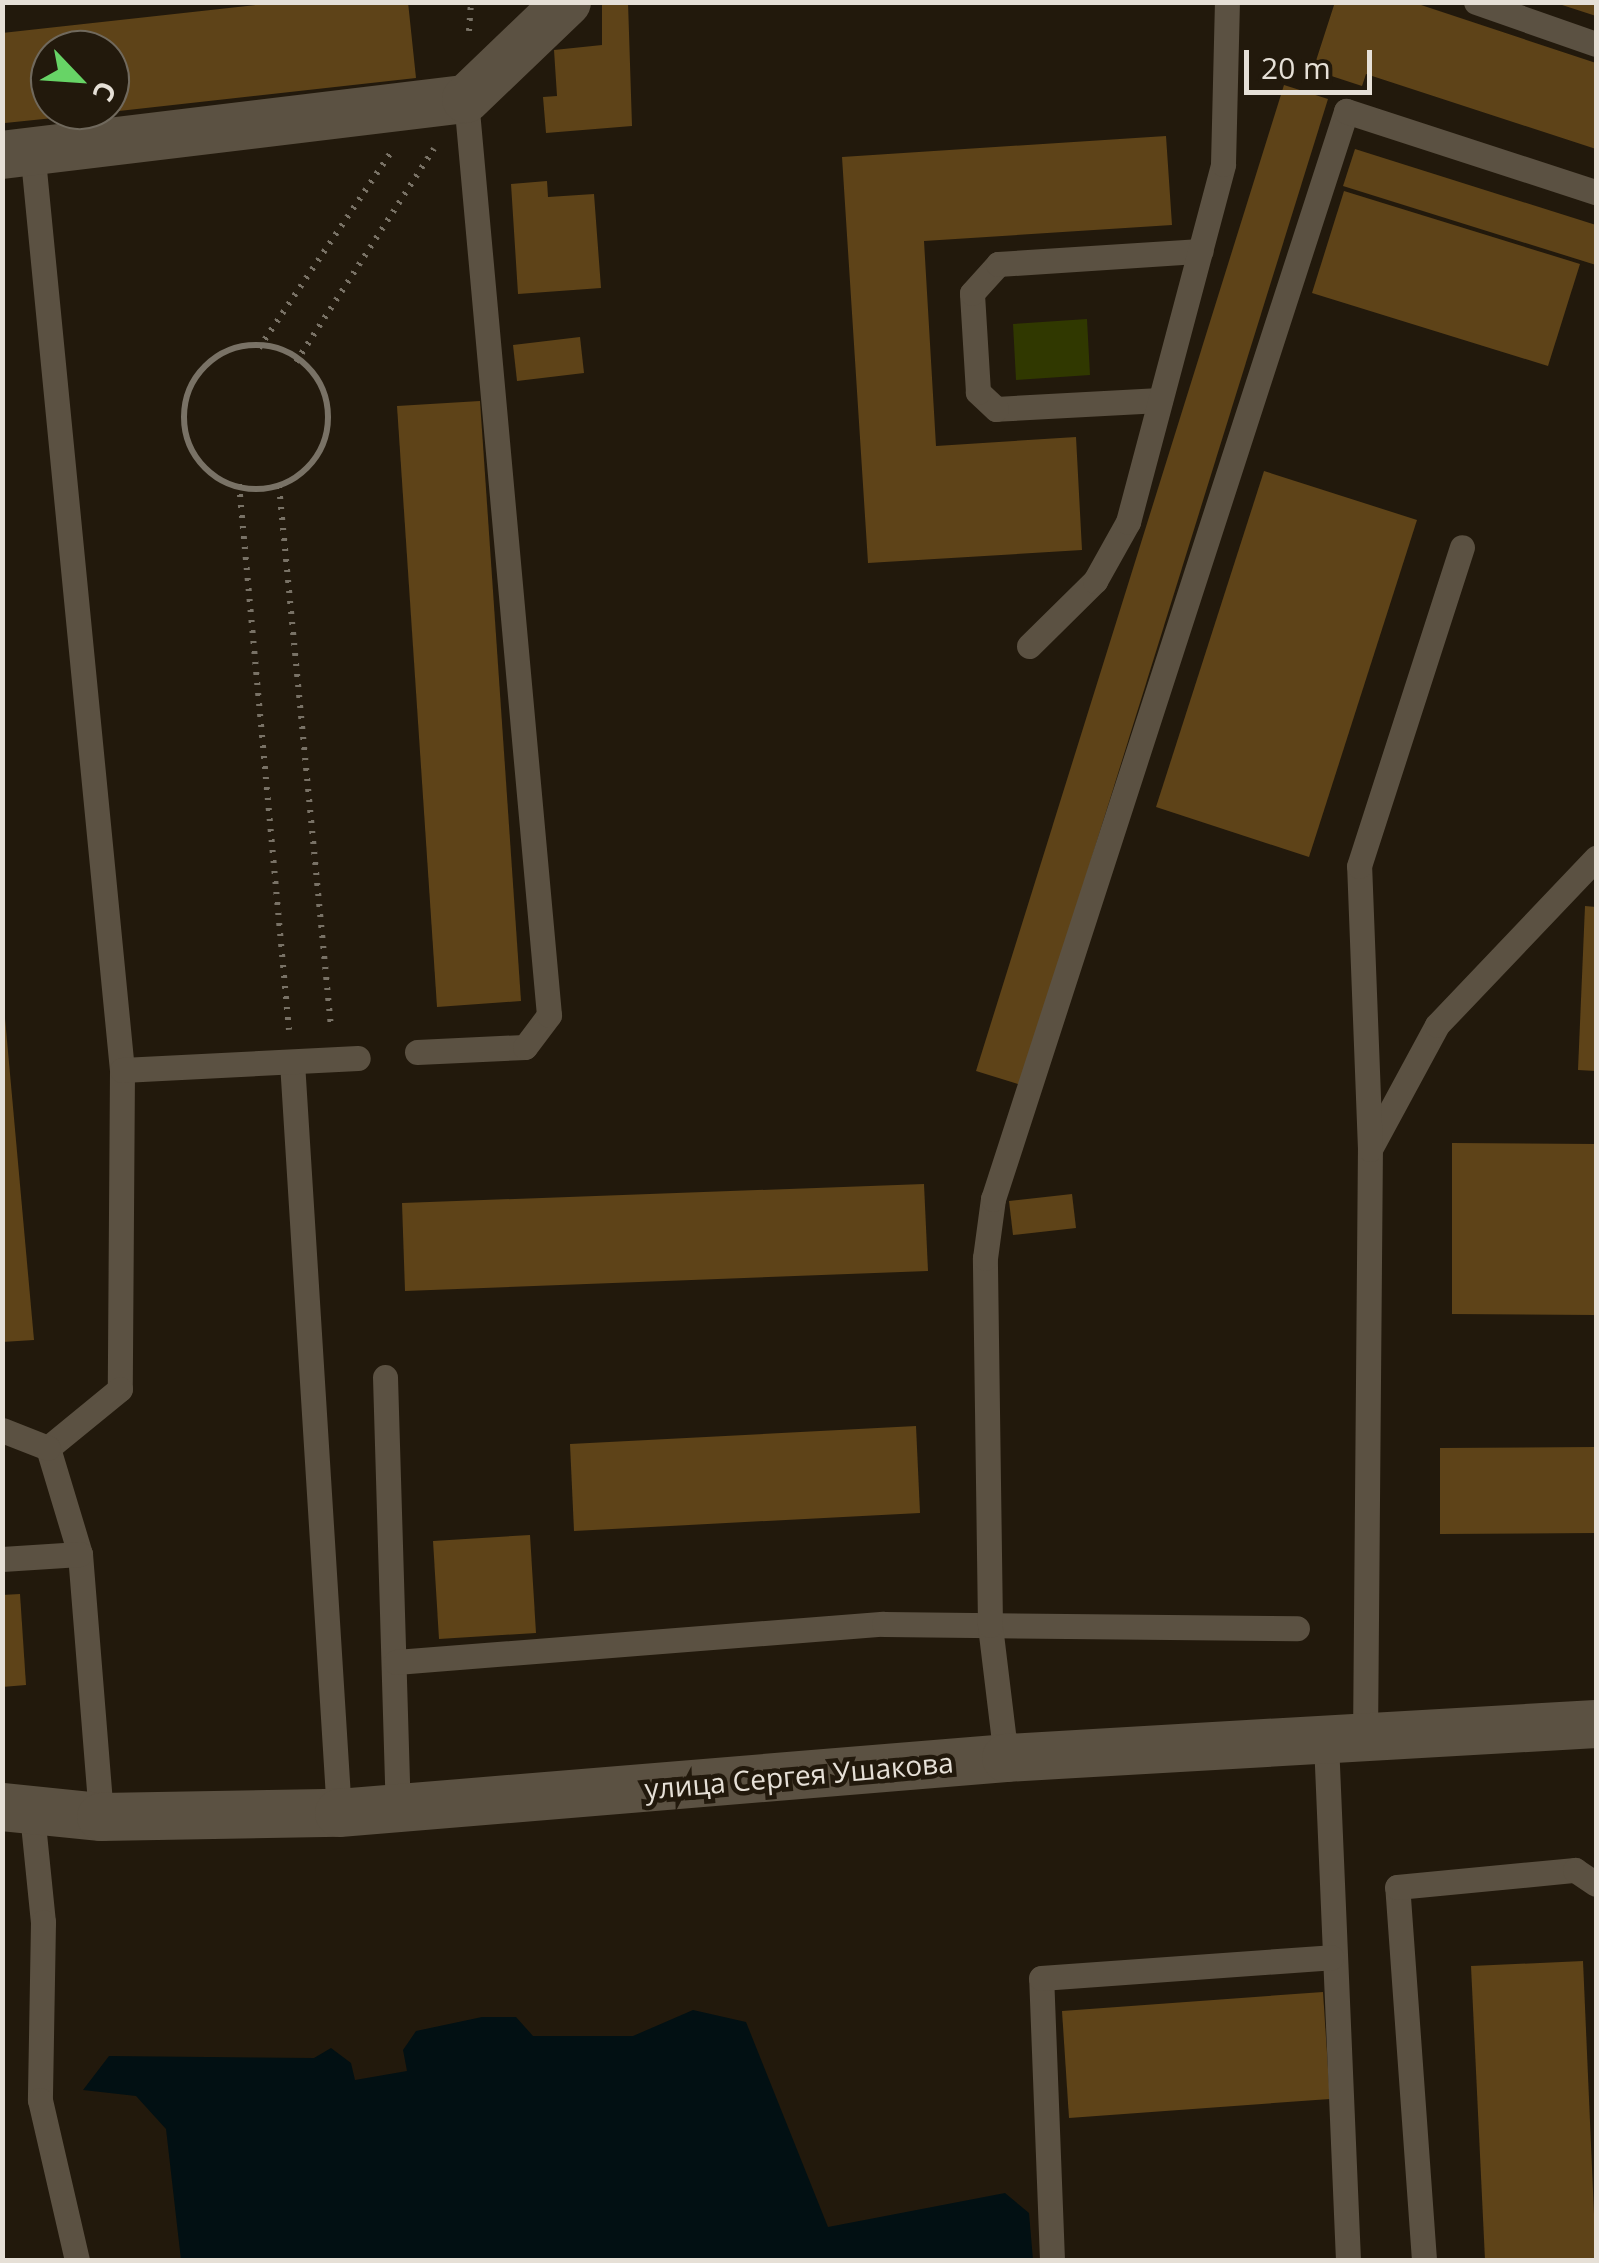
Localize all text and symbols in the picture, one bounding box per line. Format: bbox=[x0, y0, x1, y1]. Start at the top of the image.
north arrow bbox=[30, 30, 130, 130]
scale bar bbox=[1249, 30, 1376, 92]
text: 20 m bbox=[1261, 47, 1331, 88]
text: С bbox=[84, 76, 126, 108]
street label: улица Сергея Ушакова bbox=[643, 1745, 955, 1805]

